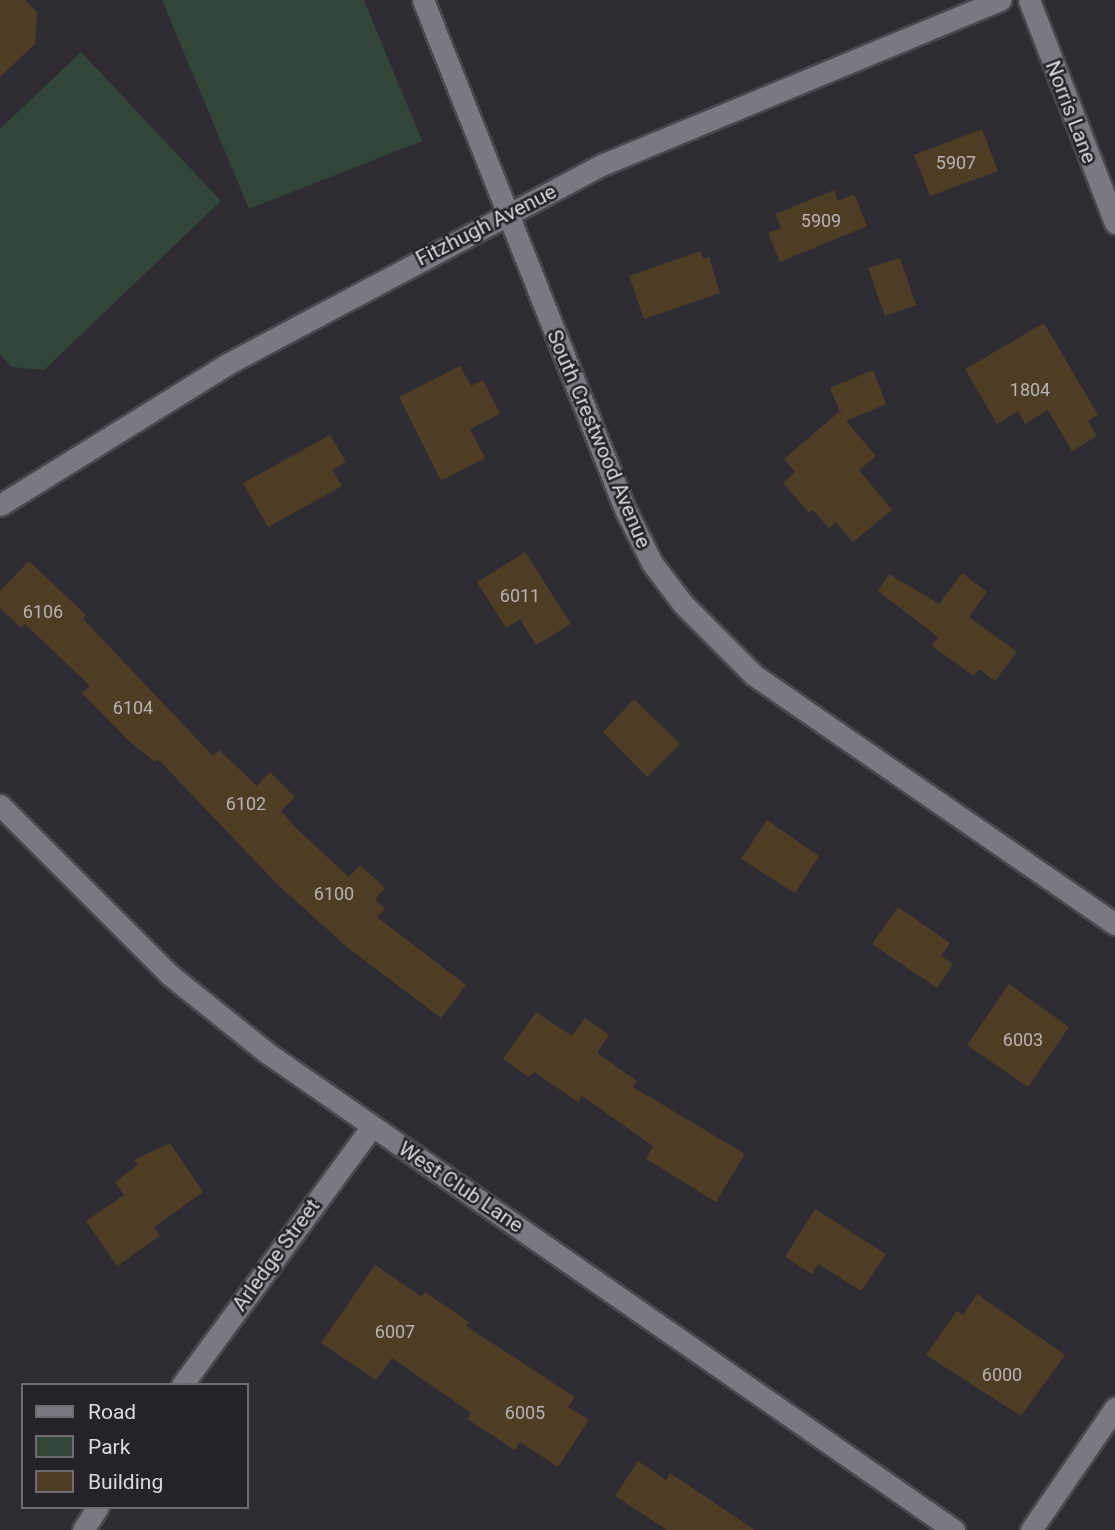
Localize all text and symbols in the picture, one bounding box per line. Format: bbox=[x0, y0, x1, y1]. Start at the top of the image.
street label: Norris Lane bbox=[1040, 57, 1102, 167]
house number: 5907 bbox=[936, 152, 976, 174]
street label: Fitzhugh Avenue bbox=[412, 179, 560, 271]
house number: 5909 bbox=[801, 210, 841, 232]
street label: South Crestwood Avenue bbox=[542, 326, 656, 552]
house number: 1804 bbox=[1010, 379, 1050, 401]
house number: 6011 bbox=[500, 585, 540, 607]
house number: 6106 bbox=[23, 601, 63, 623]
house number: 6104 bbox=[113, 697, 153, 719]
house number: 6102 bbox=[226, 793, 266, 815]
house number: 6100 bbox=[314, 883, 354, 905]
house number: 6003 bbox=[1003, 1029, 1043, 1051]
street label: West Club Lane bbox=[394, 1136, 528, 1238]
street label: Arledge Street bbox=[227, 1194, 325, 1316]
house number: 6007 bbox=[375, 1321, 415, 1343]
house number: 6000 bbox=[982, 1364, 1022, 1386]
legend bbox=[21, 1383, 248, 1509]
text: Road bbox=[88, 1400, 136, 1424]
house number: 6005 bbox=[505, 1402, 545, 1424]
text: Park bbox=[88, 1435, 130, 1459]
text: Building bbox=[88, 1470, 163, 1494]

